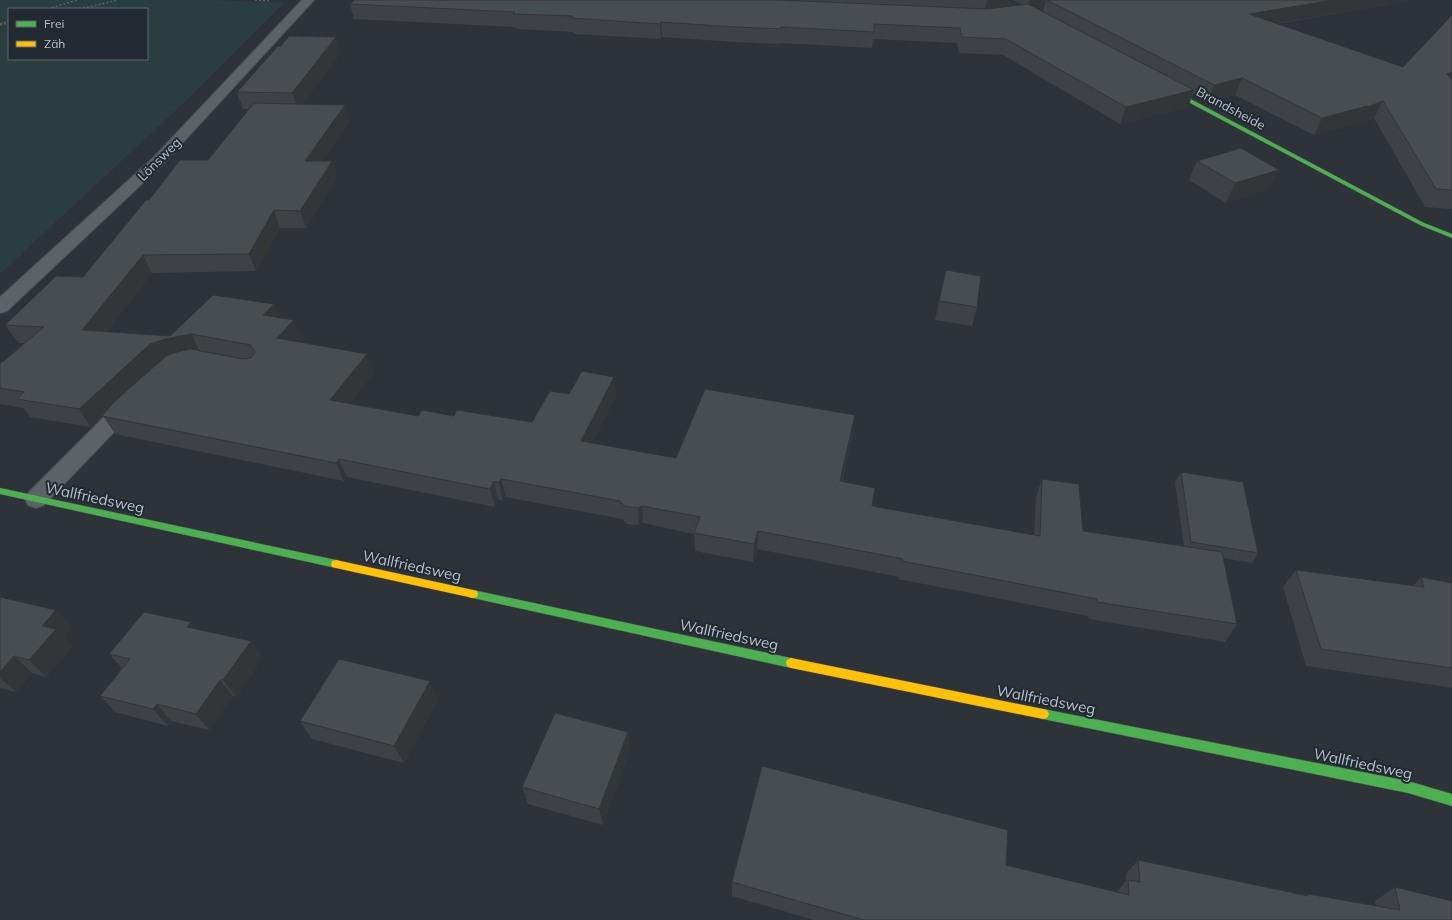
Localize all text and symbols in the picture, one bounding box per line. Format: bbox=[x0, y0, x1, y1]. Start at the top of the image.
legend bbox=[8, 8, 148, 60]
text: Frei bbox=[44, 16, 64, 31]
text: Zäh bbox=[44, 36, 65, 51]
street label: Brandsheide bbox=[1194, 83, 1268, 133]
street label: Lönsweg bbox=[134, 134, 184, 184]
street label: Wallfriedsweg bbox=[44, 478, 146, 517]
street label: Wallfriedsweg bbox=[361, 546, 463, 585]
street label: Wallfriedsweg bbox=[678, 615, 780, 654]
street label: Wallfriedsweg bbox=[995, 681, 1097, 718]
street label: Wallfriedsweg bbox=[1312, 744, 1414, 783]

